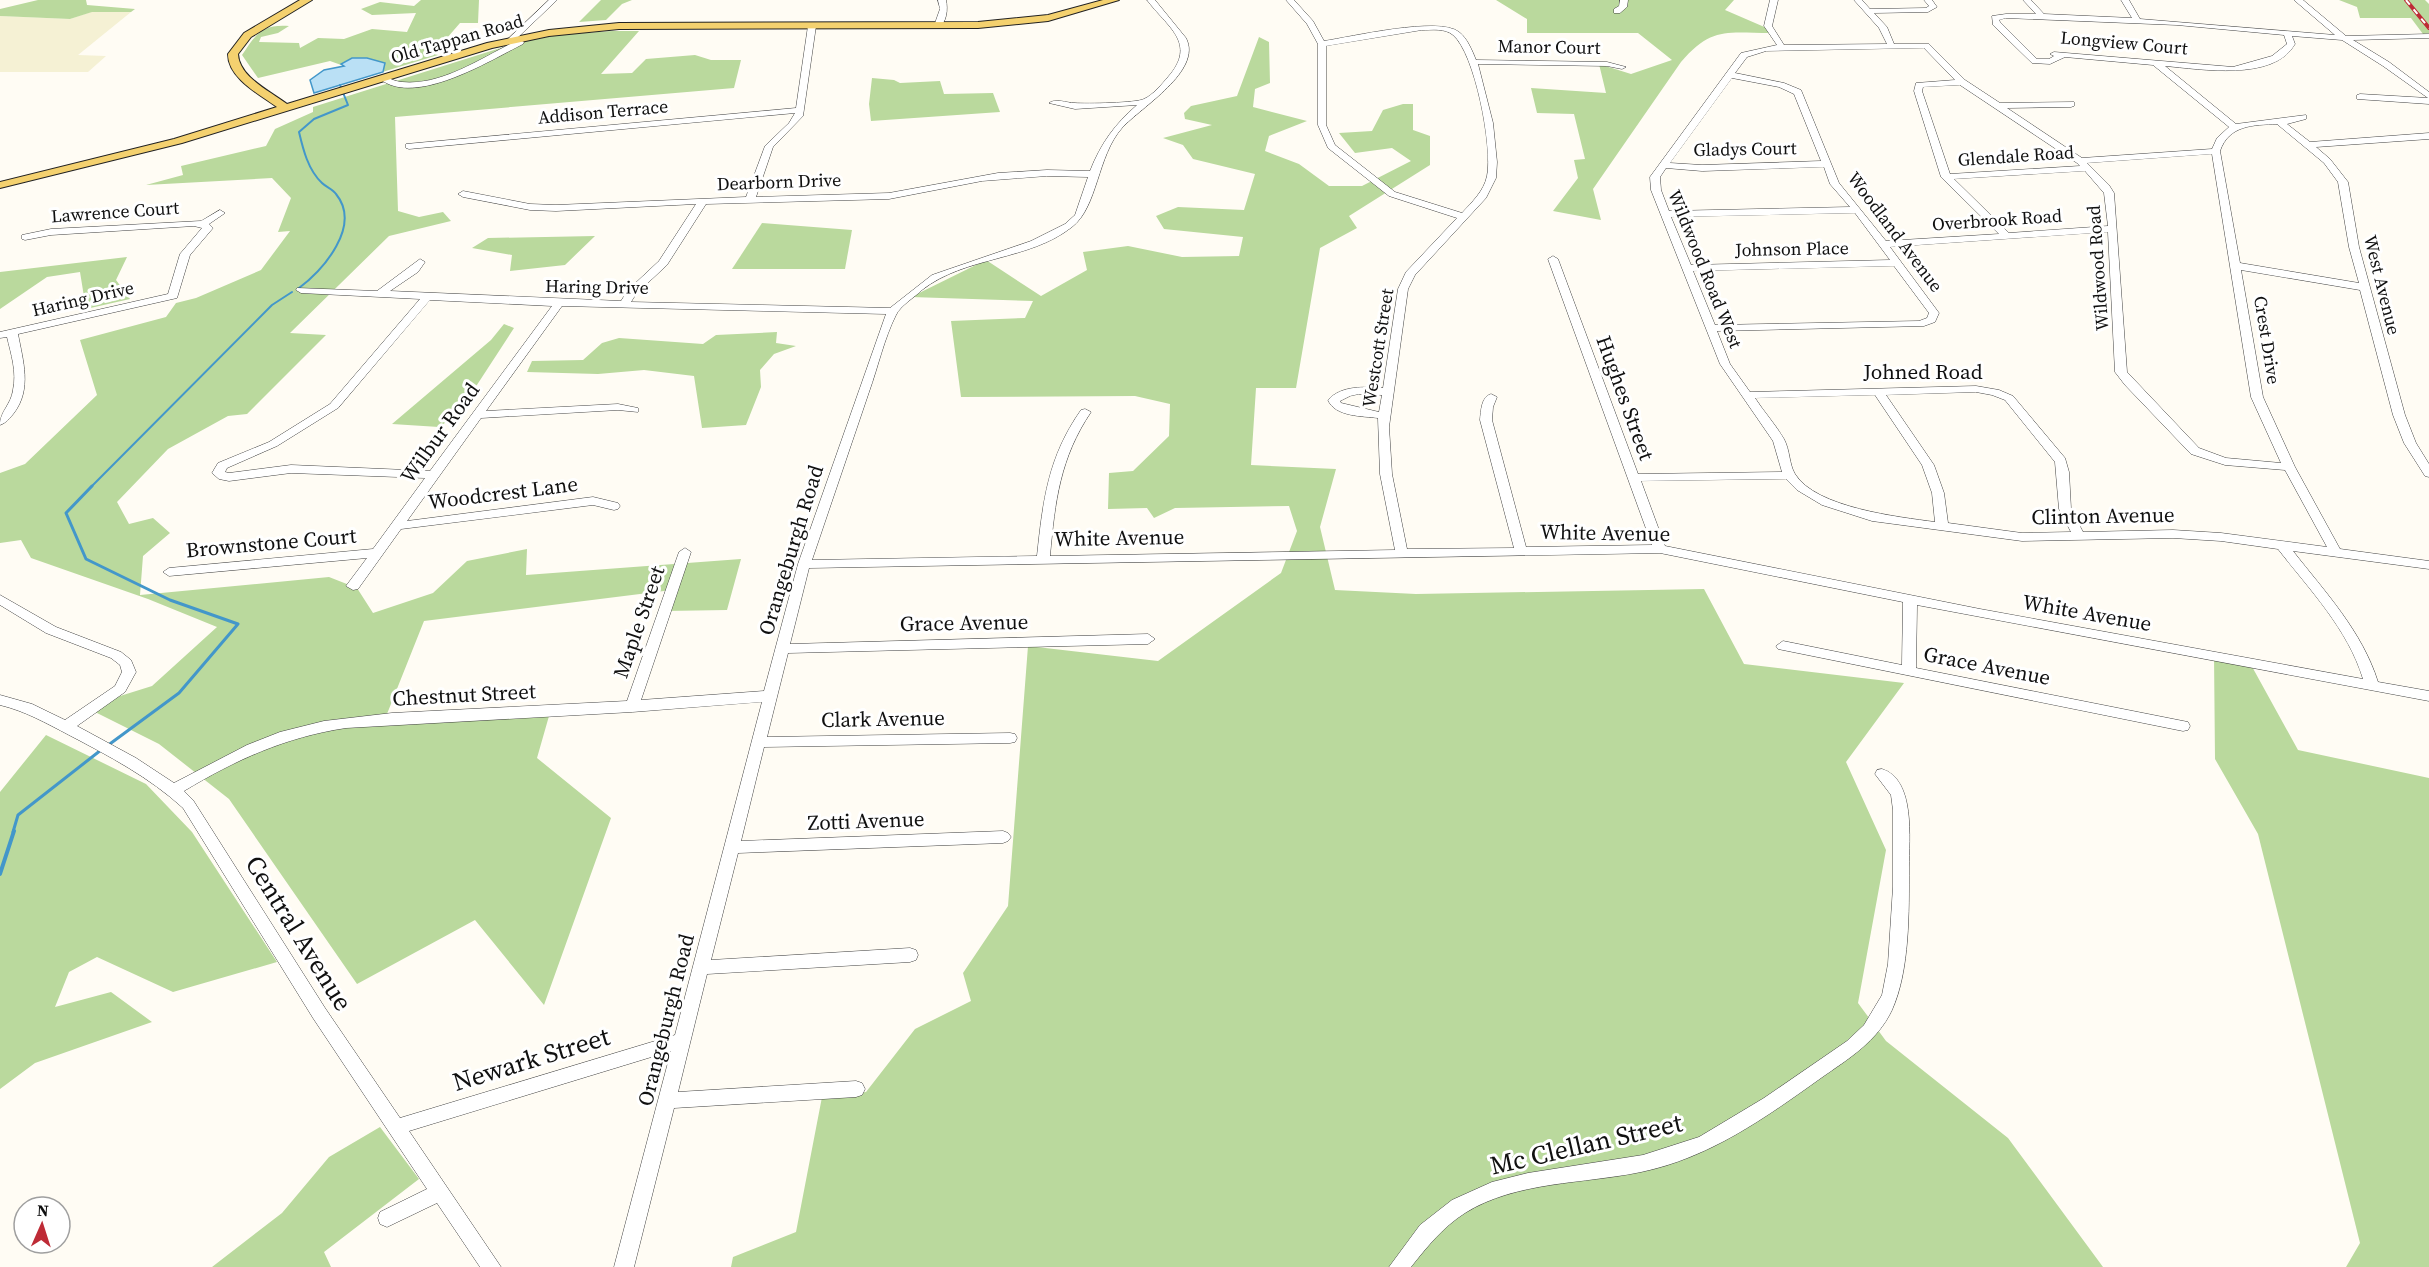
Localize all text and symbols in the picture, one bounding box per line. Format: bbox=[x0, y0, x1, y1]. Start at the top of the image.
street label: Old Tappan Road bbox=[388, 8, 526, 69]
street label: Longview Court bbox=[2059, 24, 2189, 61]
street label: Manor Court bbox=[1497, 33, 1601, 60]
street label: Addison Terrace bbox=[537, 93, 669, 130]
street label: Gladys Court bbox=[1693, 135, 1797, 162]
street label: Glendale Road bbox=[1957, 139, 2075, 172]
street label: Woodland Avenue bbox=[1842, 166, 1949, 297]
street label: Dearborn Drive bbox=[716, 167, 842, 196]
street label: Wildwood Road West bbox=[1662, 186, 1749, 352]
street label: Lawrence Court bbox=[50, 195, 180, 228]
street label: Overbrook Road bbox=[1931, 202, 2063, 237]
street label: Wildwood Road bbox=[2081, 204, 2114, 332]
street label: West Avenue bbox=[2358, 232, 2407, 337]
street label: Johnson Place bbox=[1734, 235, 1849, 262]
street label: Haring Drive bbox=[545, 273, 649, 300]
street label: Haring Drive bbox=[30, 275, 136, 322]
street label: Westcott Street bbox=[1356, 287, 1399, 409]
street label: Crest Drive bbox=[2248, 294, 2287, 386]
street label: Hughes Street bbox=[1590, 332, 1661, 464]
street label: Johned Road bbox=[1862, 357, 1983, 386]
street label: Wilbur Road bbox=[393, 376, 486, 489]
street label: Orangeburgh Road bbox=[751, 461, 830, 639]
street label: Woodcrest Lane bbox=[426, 469, 579, 516]
street label: Clinton Avenue bbox=[2031, 500, 2175, 531]
street label: White Avenue bbox=[1540, 517, 1670, 548]
street label: Brownstone Court bbox=[185, 521, 358, 564]
street label: White Avenue bbox=[1054, 522, 1184, 553]
street label: Maple Street bbox=[606, 562, 671, 682]
street label: White Avenue bbox=[2020, 587, 2154, 638]
street label: Grace Avenue bbox=[900, 607, 1028, 638]
street label: Grace Avenue bbox=[1921, 639, 2053, 692]
street label: Chestnut Street bbox=[392, 676, 537, 713]
street label: Clark Avenue bbox=[821, 703, 945, 734]
street label: Zotti Avenue bbox=[807, 804, 925, 837]
street label: Central Avenue bbox=[237, 848, 361, 1018]
street label: Orangeburgh Road bbox=[630, 931, 701, 1109]
street label: Newark Street bbox=[448, 1018, 615, 1100]
street label: Mc Clellan Street bbox=[1486, 1104, 1686, 1184]
north arrow bbox=[12, 1195, 72, 1255]
text: N bbox=[36, 1199, 50, 1221]

